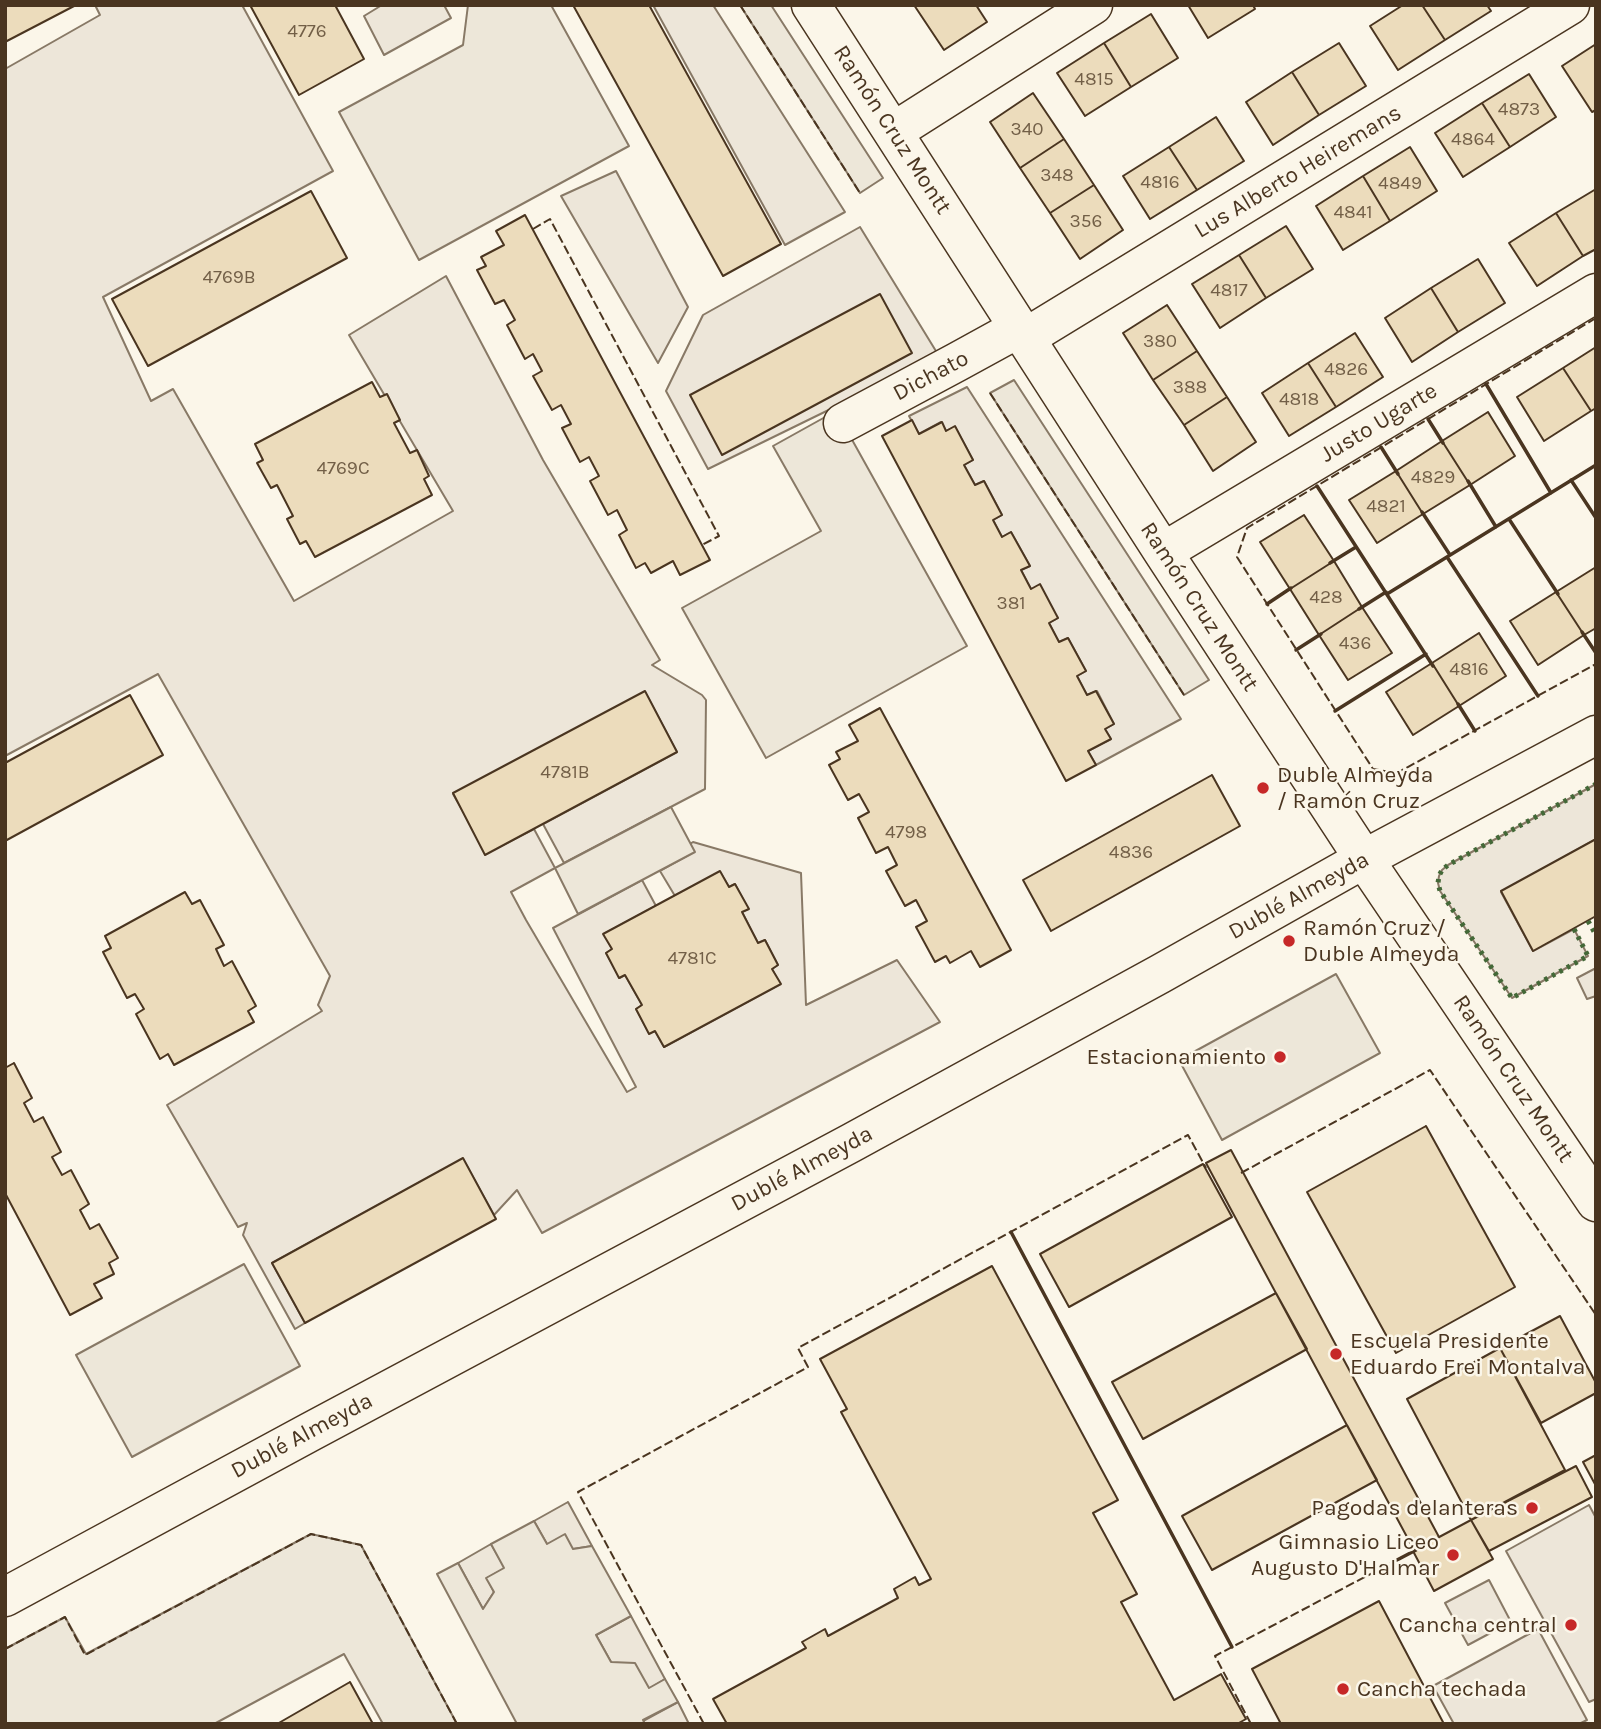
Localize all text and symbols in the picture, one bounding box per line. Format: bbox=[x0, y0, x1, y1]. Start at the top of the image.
house number: 4776 bbox=[287, 21, 327, 43]
street label: Ramón Cruz Montt bbox=[827, 40, 957, 220]
house number: 4815 bbox=[1074, 69, 1114, 91]
street label: Lus Alberto Heiremans bbox=[1189, 99, 1407, 245]
house number: 4873 bbox=[1498, 99, 1540, 121]
house number: 340 bbox=[1010, 119, 1044, 141]
house number: 4864 bbox=[1451, 129, 1495, 151]
house number: 348 bbox=[1040, 165, 1074, 187]
house number: 4816 bbox=[1140, 172, 1180, 194]
house number: 4849 bbox=[1378, 173, 1422, 195]
house number: 4841 bbox=[1333, 202, 1373, 224]
house number: 356 bbox=[1070, 211, 1102, 233]
house number: 4769B bbox=[202, 267, 256, 289]
house number: 4817 bbox=[1210, 280, 1248, 302]
house number: 380 bbox=[1143, 331, 1177, 353]
street label: Dichato bbox=[888, 345, 974, 407]
house number: 4826 bbox=[1324, 359, 1368, 381]
house number: 388 bbox=[1173, 377, 1207, 399]
street label: Justo Ugarte bbox=[1316, 377, 1442, 469]
house number: 4818 bbox=[1279, 389, 1319, 411]
house number: 4769C bbox=[316, 458, 370, 480]
house number: 4829 bbox=[1411, 467, 1455, 489]
house number: 4821 bbox=[1366, 496, 1406, 518]
street label: Ramón Cruz Montt bbox=[1134, 517, 1264, 697]
house number: 428 bbox=[1309, 587, 1343, 609]
house number: 381 bbox=[996, 593, 1026, 615]
house number: 436 bbox=[1339, 633, 1371, 655]
house number: 4816 bbox=[1449, 659, 1489, 681]
place label: Duble Almeyda / Ramón Cruz bbox=[1277, 761, 1433, 815]
house number: 4781B bbox=[540, 762, 590, 784]
marker: Duble Almeyda / Ramón Cruz bbox=[1255, 780, 1271, 796]
house number: 4798 bbox=[885, 822, 927, 844]
house number: 4836 bbox=[1109, 842, 1153, 864]
street label: Dublé Almeyda bbox=[1224, 846, 1374, 946]
place label: Ramón Cruz / Duble Almeyda bbox=[1303, 914, 1459, 968]
marker: Ramón Cruz / Duble Almeyda bbox=[1281, 933, 1297, 949]
house number: 4781C bbox=[667, 948, 717, 970]
street label: Ramón Cruz Montt bbox=[1447, 990, 1579, 1168]
place label: Estacionamiento bbox=[1087, 1043, 1266, 1071]
marker: Estacionamiento bbox=[1272, 1049, 1288, 1065]
street label: Dublé Almeyda bbox=[726, 1120, 878, 1218]
place label: Escuela Presidente Eduardo Frei Montalva bbox=[1350, 1327, 1586, 1381]
marker: Escuela Presidente Eduardo Frei Montalva bbox=[1328, 1346, 1344, 1362]
street label: Dublé Almeyda bbox=[226, 1387, 378, 1485]
place label: Pagodas delanteras bbox=[1311, 1494, 1518, 1522]
marker: Pagodas delanteras bbox=[1524, 1500, 1540, 1516]
place label: Gimnasio Liceo Augusto D'Halmar bbox=[1251, 1528, 1439, 1582]
marker: Gimnasio Liceo Augusto D'Halmar bbox=[1445, 1547, 1461, 1563]
place label: Cancha central bbox=[1399, 1611, 1557, 1639]
marker: Cancha central bbox=[1563, 1617, 1579, 1633]
place label: Cancha techada bbox=[1357, 1675, 1527, 1703]
marker: Cancha techada bbox=[1335, 1681, 1351, 1697]

